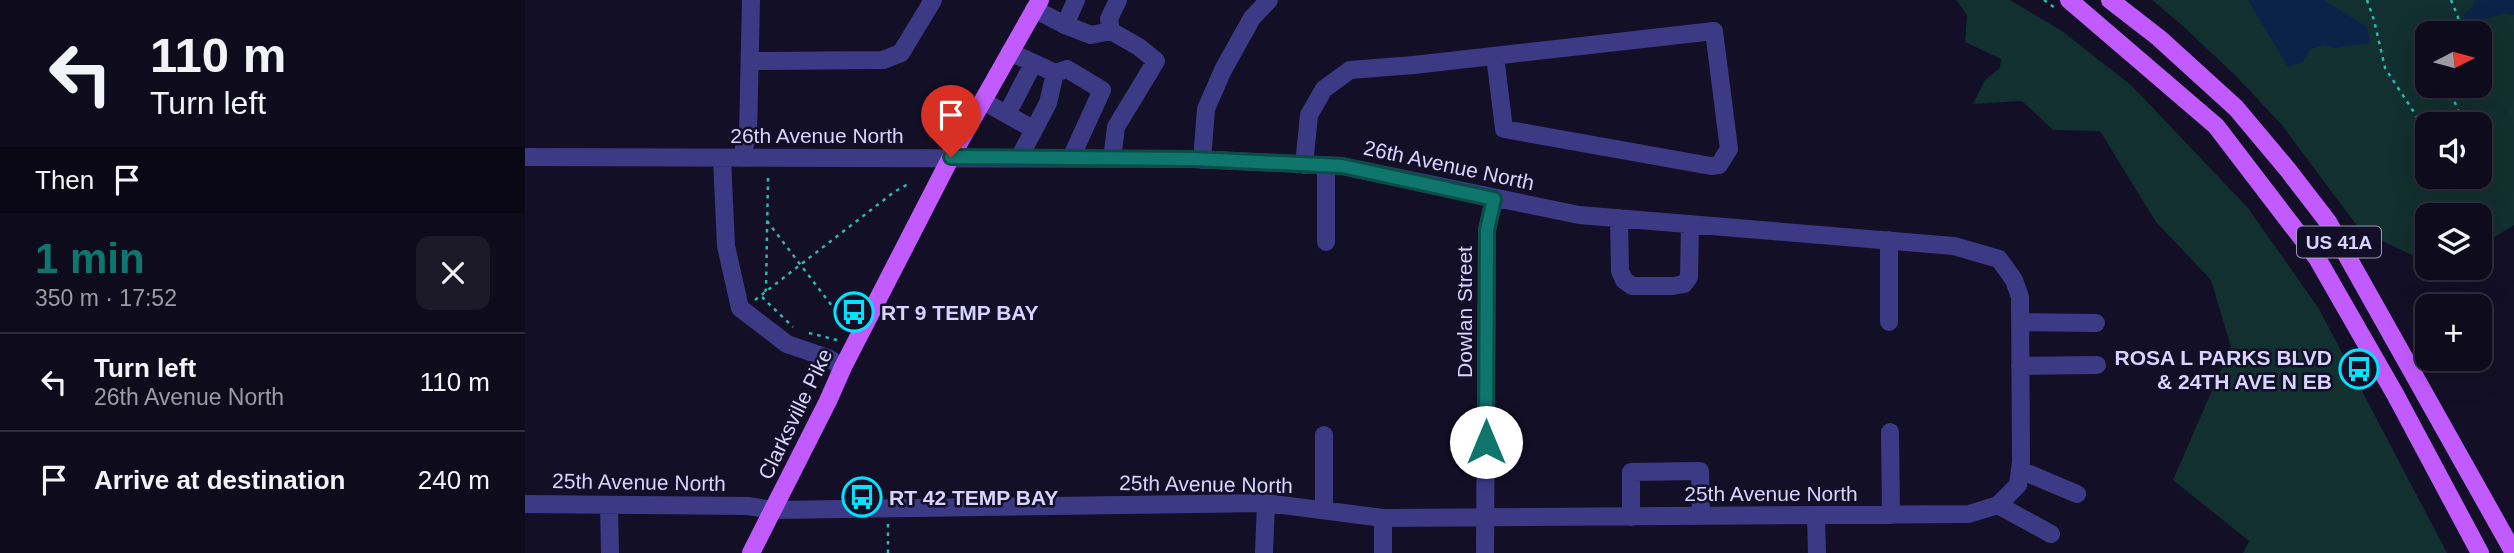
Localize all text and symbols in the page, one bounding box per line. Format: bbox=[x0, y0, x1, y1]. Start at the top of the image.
north arrow bbox=[2415, 21, 2492, 98]
map controls bbox=[2415, 21, 2492, 371]
icon: left bbox=[35, 28, 126, 119]
text: 110 m bbox=[150, 28, 286, 82]
text: Turn left bbox=[150, 85, 266, 121]
pin bbox=[921, 85, 981, 157]
icon: arrive bbox=[932, 96, 970, 134]
button: sound bbox=[2415, 112, 2492, 189]
street label: 26th Avenue North bbox=[730, 124, 904, 147]
street label: 26th Avenue North bbox=[1362, 136, 1536, 194]
icon: arrive bbox=[108, 161, 146, 199]
text: Then bbox=[35, 165, 94, 195]
button: layers bbox=[2415, 203, 2492, 280]
road number: US 41A bbox=[2297, 226, 2381, 258]
text: 1 min bbox=[35, 235, 145, 282]
button: close bbox=[416, 236, 490, 310]
street label: Dowlan Street bbox=[1453, 246, 1476, 378]
text: 350 m · 17:52 bbox=[35, 285, 177, 311]
bus stop icon: RT 9 TEMP BAY bbox=[833, 291, 875, 333]
button: + bbox=[2415, 294, 2492, 371]
place label: RT 9 TEMP BAY bbox=[881, 301, 1039, 324]
street label: Clarksville Pike bbox=[753, 345, 837, 483]
place label: ROSA L PARKS BLVD & 24TH AVE N EB bbox=[2115, 346, 2332, 393]
bus stop icon: ROSA L PARKS BLVD & 24TH AVE N EB bbox=[2338, 348, 2380, 390]
text: Turn left bbox=[94, 353, 196, 383]
icon: left bbox=[35, 363, 73, 401]
text: 110 m bbox=[420, 367, 490, 397]
text: 26th Avenue North bbox=[94, 384, 284, 410]
position arrow bbox=[1449, 405, 1523, 479]
icon: arrive bbox=[35, 461, 73, 499]
text: Arrive at destination bbox=[94, 465, 345, 495]
text: 240 m bbox=[418, 465, 490, 495]
street label: 25th Avenue North bbox=[552, 469, 726, 495]
street label: 25th Avenue North bbox=[1119, 471, 1293, 497]
bus stop icon: RT 42 TEMP BAY bbox=[841, 476, 883, 518]
street label: 25th Avenue North bbox=[1684, 482, 1858, 505]
place label: RT 42 TEMP BAY bbox=[889, 486, 1058, 509]

